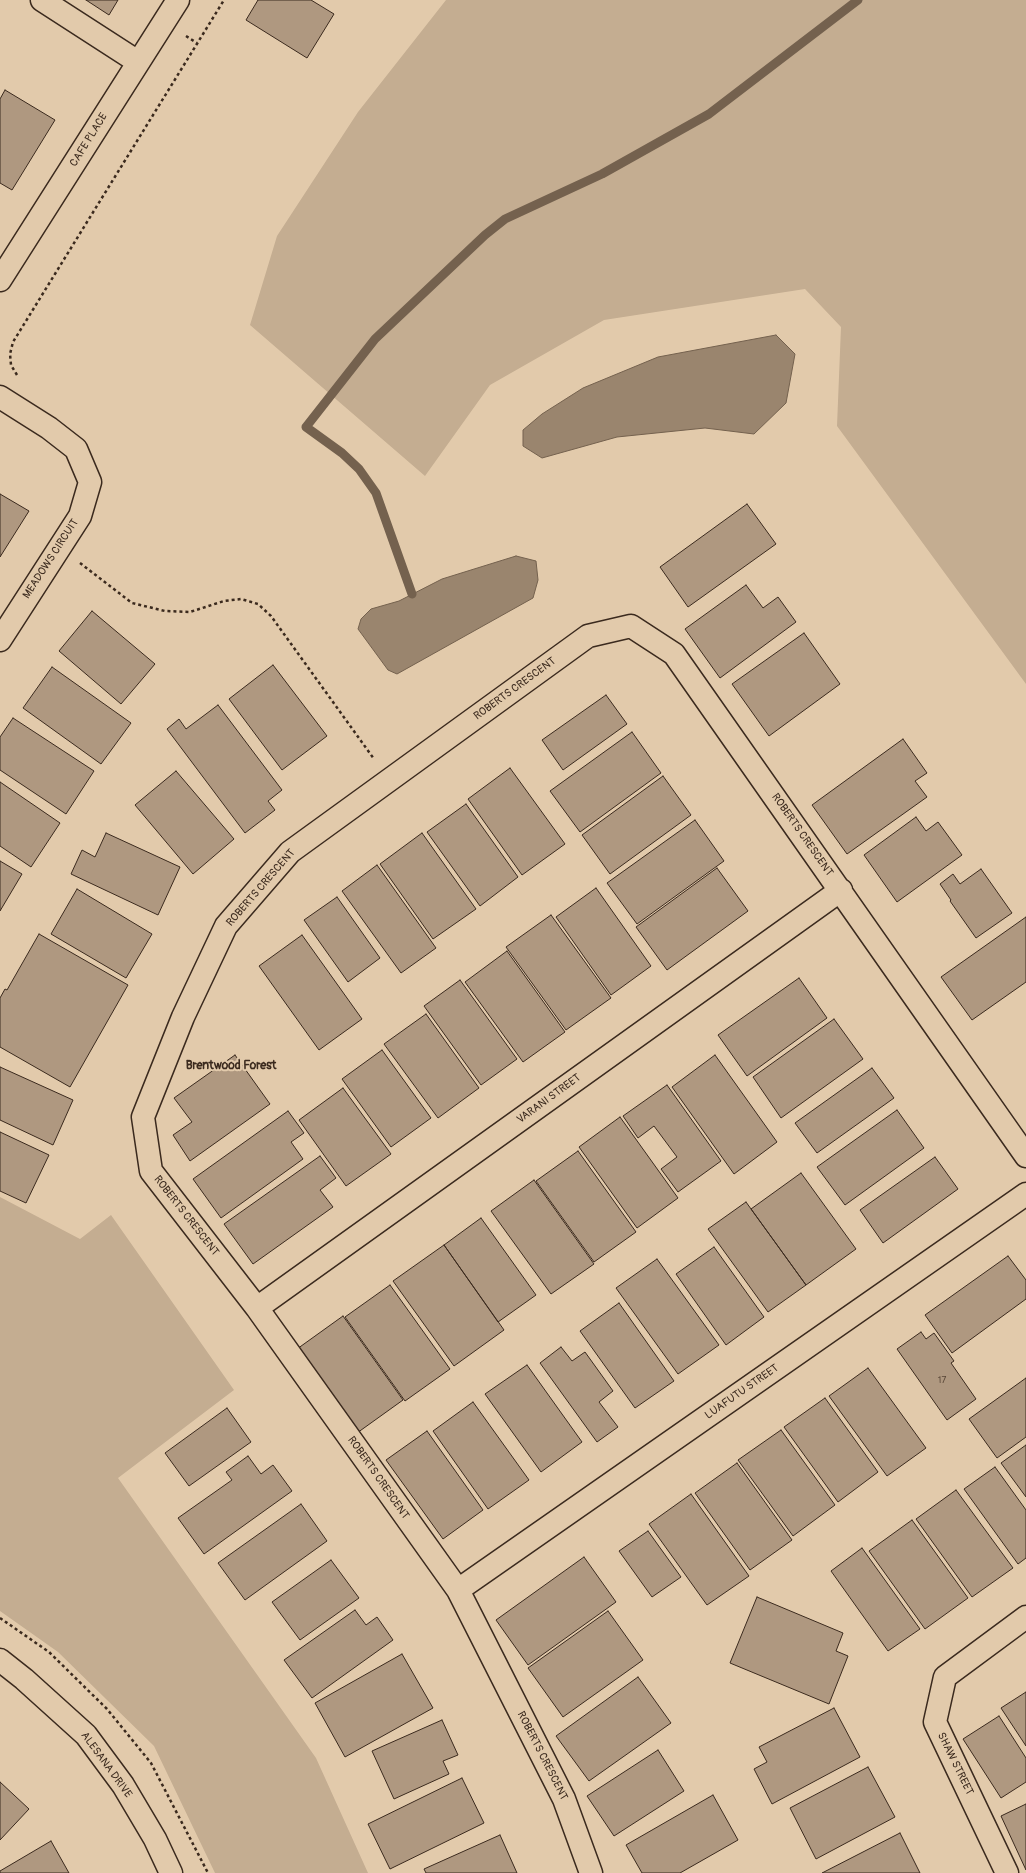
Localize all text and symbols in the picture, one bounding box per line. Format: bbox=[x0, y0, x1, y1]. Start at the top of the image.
street label: CAFE PLACE bbox=[67, 111, 111, 169]
street label: MEADOWS CIRCUIT bbox=[20, 517, 82, 601]
street label: ROBERTS CRESCENT bbox=[471, 655, 559, 723]
street label: ROBERTS CRESCENT bbox=[768, 791, 836, 879]
street label: ROBERTS CRESCENT bbox=[224, 847, 298, 929]
district label: Brentwood Forest bbox=[186, 1059, 276, 1073]
street label: VARANI STREET bbox=[514, 1071, 584, 1127]
street label: ROBERTS CRESCENT bbox=[151, 1173, 221, 1259]
street label: LUAFUTU STREET bbox=[703, 1362, 781, 1422]
house number: 17 bbox=[938, 1376, 946, 1386]
street label: ROBERTS CRESCENT bbox=[344, 1434, 412, 1522]
street label: ROBERTS CRESCENT bbox=[514, 1709, 570, 1803]
street label: ALESANA DRIVE bbox=[78, 1729, 134, 1801]
street label: SHAW STREET bbox=[934, 1731, 976, 1797]

